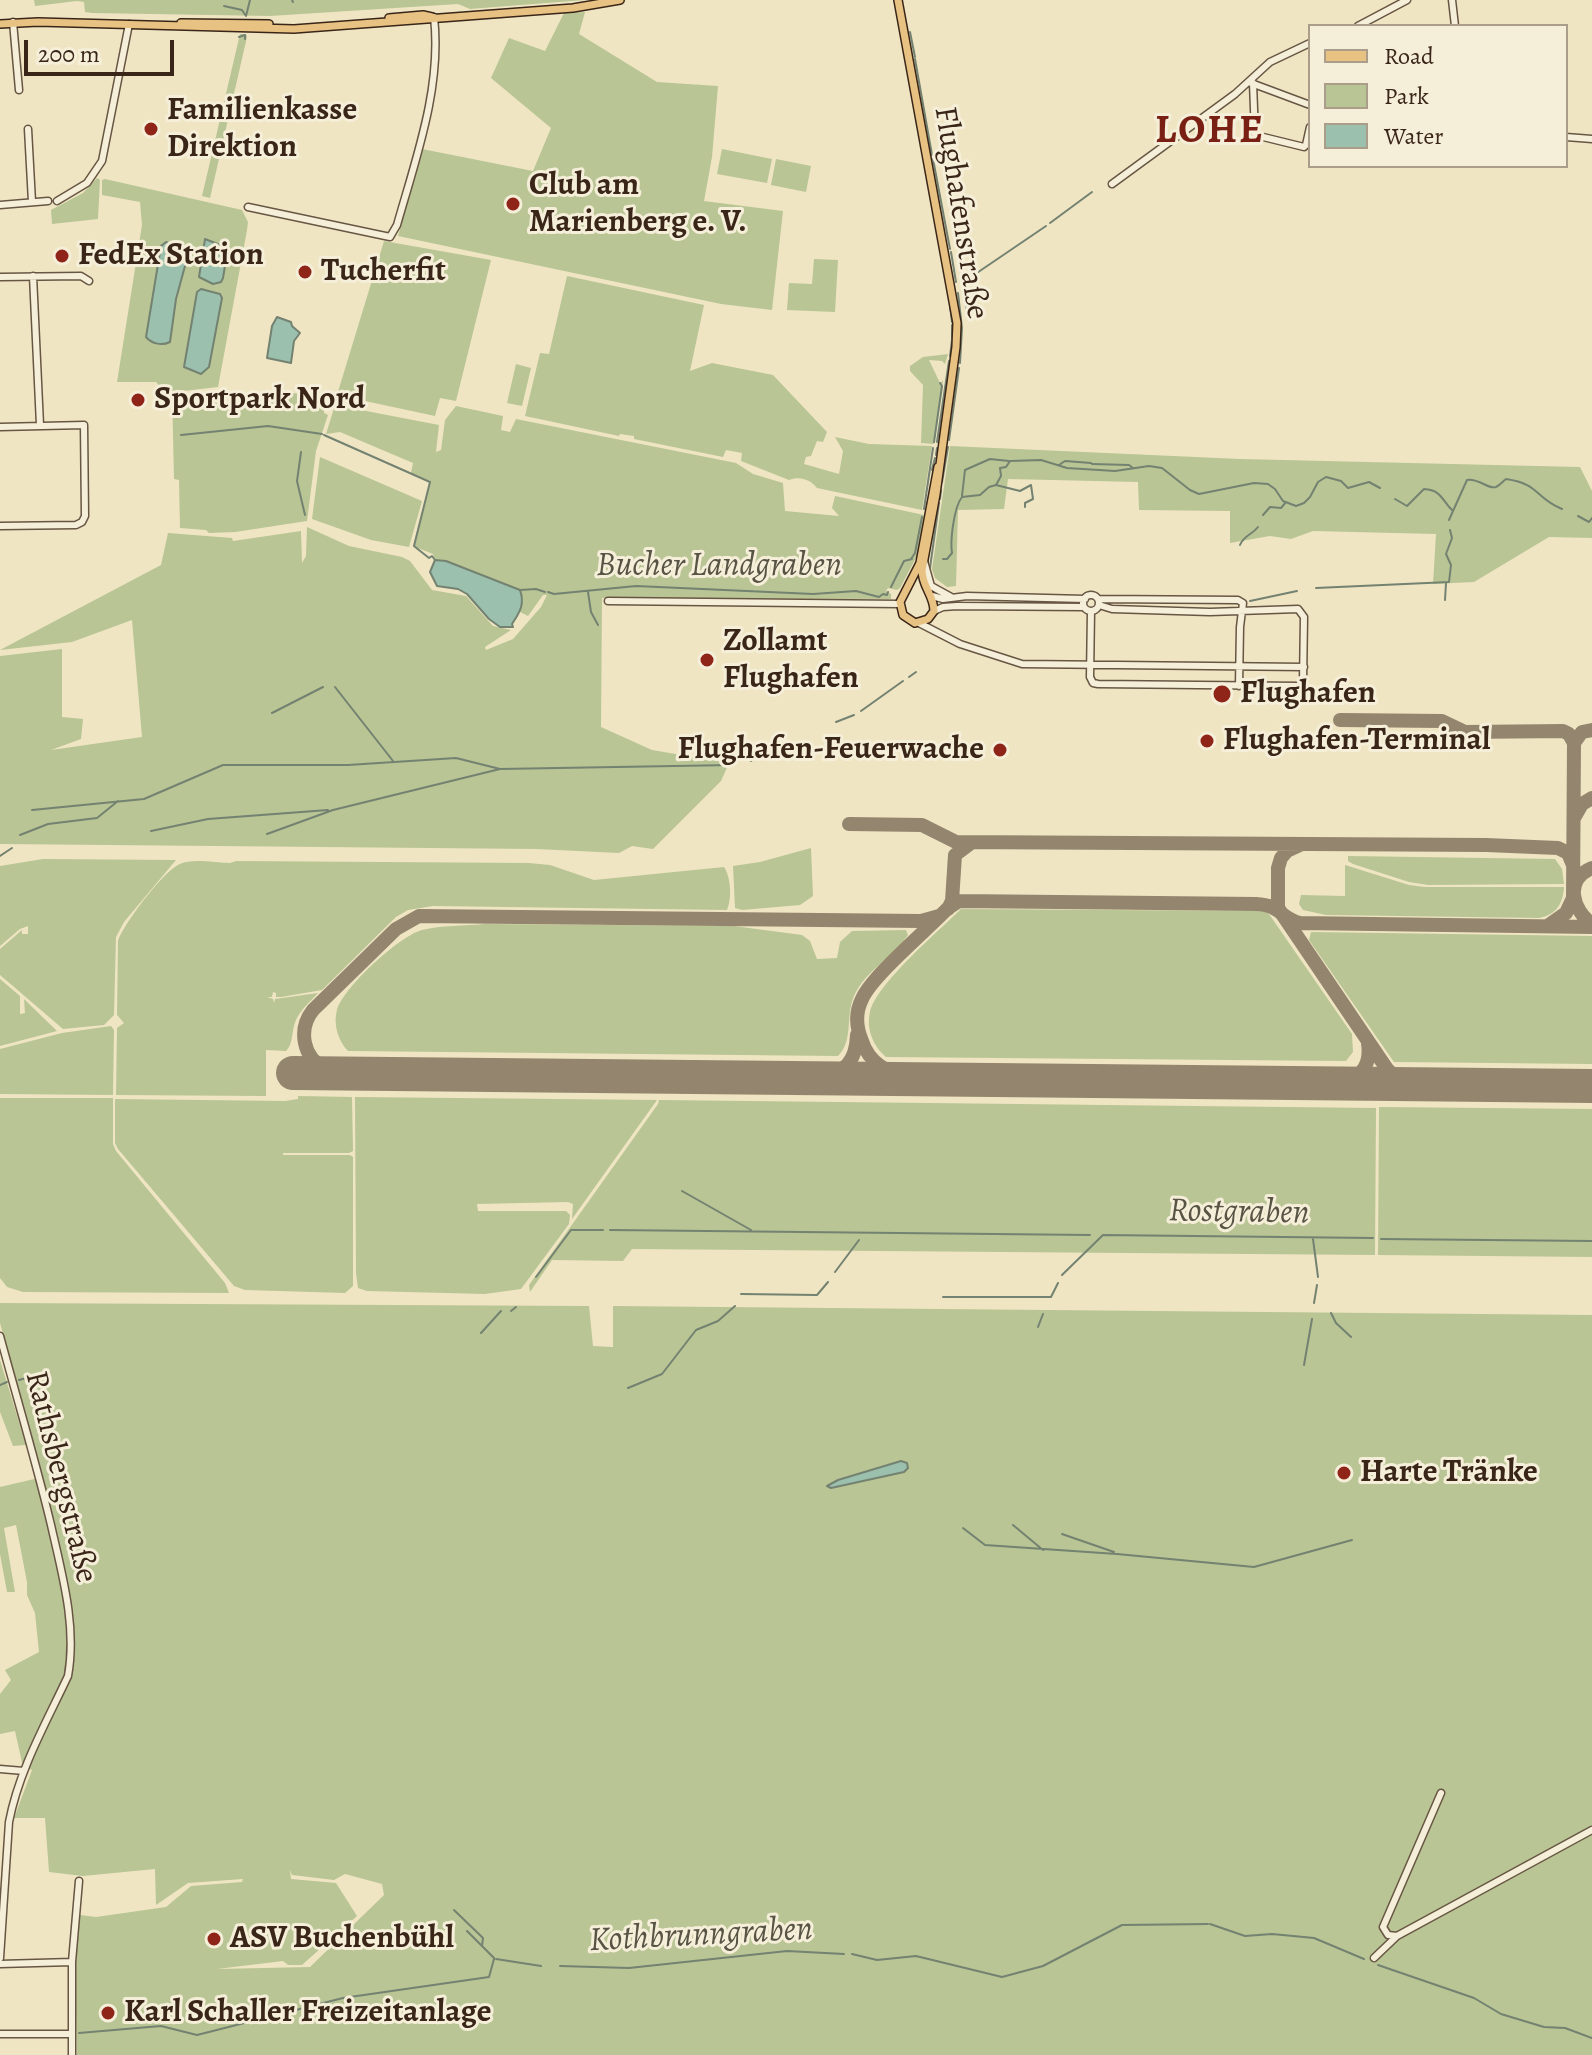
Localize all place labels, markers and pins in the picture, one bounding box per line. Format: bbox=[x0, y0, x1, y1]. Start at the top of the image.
place label: Familienkasse Direktion bbox=[167, 92, 357, 167]
marker: Familienkasse Direktion bbox=[142, 120, 160, 138]
place label: Club am Marienberg e. V. bbox=[529, 167, 747, 242]
marker: Club am Marienberg e. V. bbox=[504, 195, 522, 213]
place label: FedEx Station bbox=[78, 237, 264, 275]
marker: FedEx Station bbox=[53, 247, 71, 265]
place label: Tucherfit bbox=[321, 253, 446, 291]
marker: Tucherfit bbox=[296, 263, 314, 281]
place label: Sportpark Nord bbox=[154, 381, 366, 419]
marker: Sportpark Nord bbox=[129, 391, 147, 409]
place label: Zollamt Flughafen bbox=[723, 623, 859, 698]
marker: Zollamt Flughafen bbox=[698, 651, 716, 669]
place label: Flughafen bbox=[1240, 675, 1376, 713]
marker: Flughafen bbox=[1211, 683, 1233, 705]
place label: Flughafen-Terminal bbox=[1223, 722, 1490, 760]
place label: Flughafen-Feuerwache bbox=[677, 731, 984, 769]
marker: Flughafen-Terminal bbox=[1198, 732, 1216, 750]
marker: Flughafen-Feuerwache bbox=[991, 741, 1009, 759]
place label: Harte Tränke bbox=[1360, 1454, 1538, 1492]
marker: Harte Tränke bbox=[1335, 1464, 1353, 1482]
place label: ASV Buchenbühl bbox=[230, 1920, 454, 1958]
marker: ASV Buchenbühl bbox=[205, 1930, 223, 1948]
place label: Karl Schaller Freizeitanlage bbox=[124, 1994, 492, 2032]
marker: Karl Schaller Freizeitanlage bbox=[99, 2004, 117, 2022]

